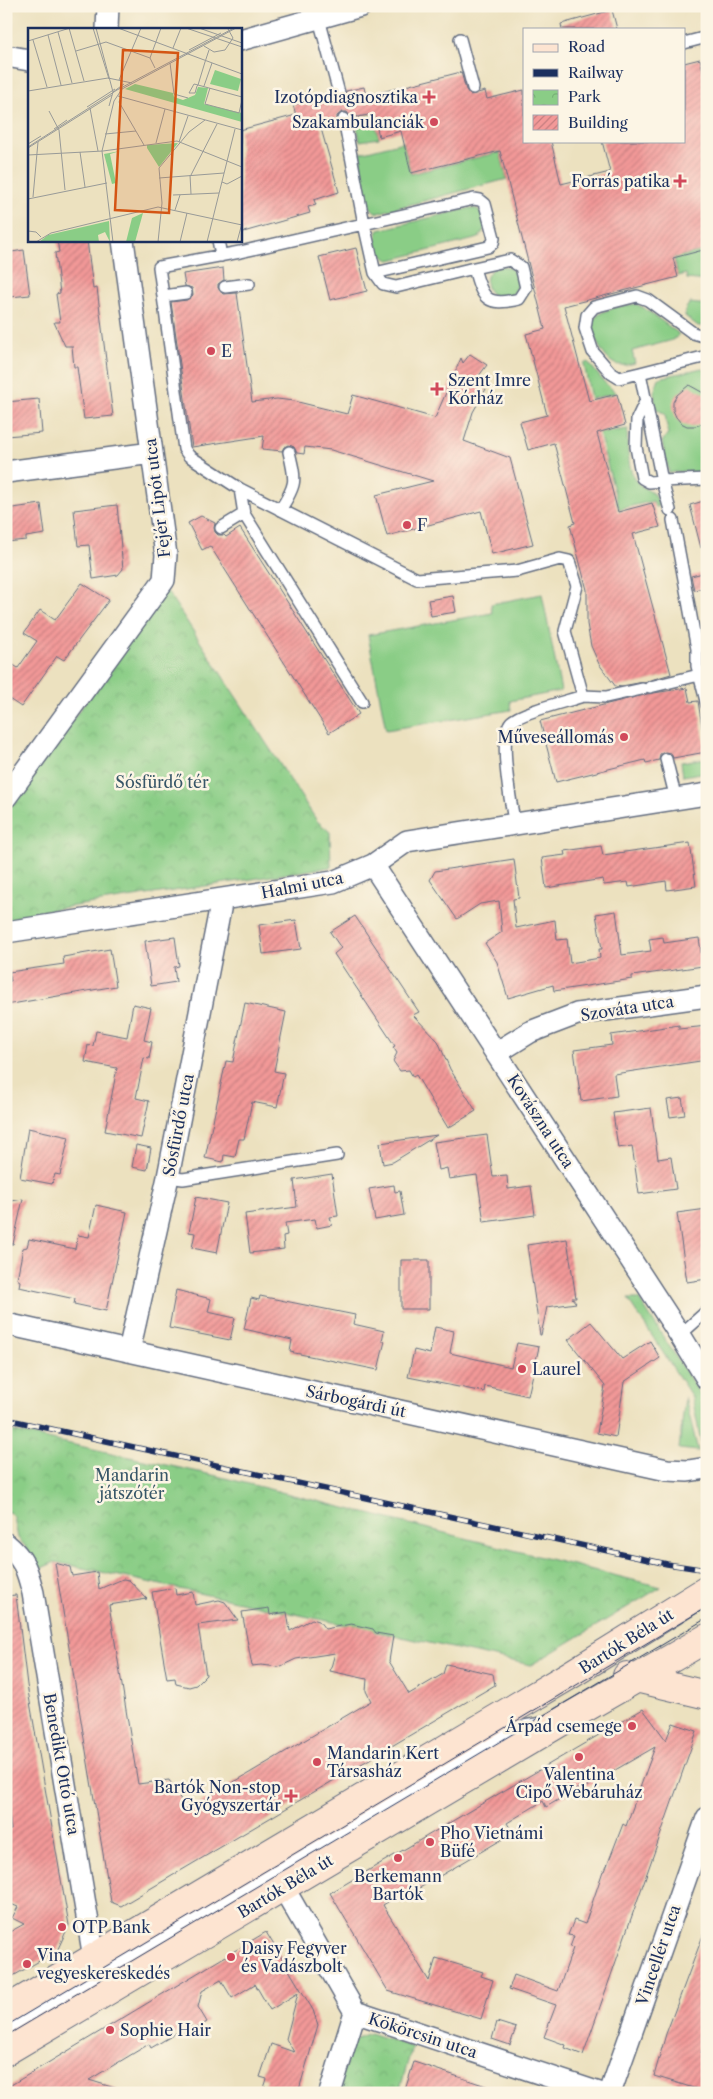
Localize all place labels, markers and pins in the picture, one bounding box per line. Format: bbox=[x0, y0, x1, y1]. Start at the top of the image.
place label: Izotópdiagnosztika bbox=[274, 87, 419, 107]
marker: Izotópdiagnosztika bbox=[422, 90, 436, 104]
place label: Szakambulanciák bbox=[292, 112, 425, 132]
marker: Szakambulanciák bbox=[428, 116, 440, 128]
place label: Forrás patika bbox=[571, 171, 671, 191]
marker: Forrás patika bbox=[674, 175, 686, 187]
place label: E bbox=[221, 341, 232, 361]
marker: E bbox=[205, 345, 217, 357]
place label: Szent Imre Kórház bbox=[448, 370, 531, 408]
marker: Szent Imre Kórház bbox=[430, 382, 444, 396]
place label: F bbox=[417, 515, 427, 535]
marker: F bbox=[401, 519, 413, 531]
place label: Műveseállomás bbox=[498, 727, 614, 747]
marker: Műveseállomás bbox=[618, 731, 630, 743]
place label: Laurel bbox=[532, 1359, 581, 1379]
marker: Laurel bbox=[516, 1363, 528, 1375]
place label: Árpád csemege bbox=[505, 1716, 622, 1736]
marker: Árpád csemege bbox=[626, 1720, 638, 1732]
place label: Mandarin Kert Társasház bbox=[327, 1743, 439, 1781]
marker: Valentina Cipő Webáruház bbox=[573, 1751, 585, 1763]
marker: Mandarin Kert Társasház bbox=[311, 1756, 323, 1768]
place label: Valentina Cipő Webáruház bbox=[515, 1764, 643, 1802]
place label: Bartók Non-stop Gyógyszertár bbox=[154, 1777, 281, 1815]
marker: Bartók Non-stop Gyógyszertár bbox=[285, 1790, 297, 1802]
place label: Pho Vietnámi Büfé bbox=[440, 1823, 543, 1861]
marker: Pho Vietnámi Büfé bbox=[424, 1836, 436, 1848]
marker: Berkemann Bartók bbox=[392, 1852, 404, 1864]
place label: Berkemann Bartók bbox=[354, 1866, 442, 1904]
place label: OTP Bank bbox=[72, 1917, 151, 1937]
marker: OTP Bank bbox=[56, 1921, 68, 1933]
place label: Daisy Fegyver és Vadászbolt bbox=[241, 1938, 347, 1976]
place label: Vina vegyeskereskedés bbox=[36, 1945, 170, 1983]
marker: Daisy Fegyver és Vadászbolt bbox=[225, 1951, 237, 1963]
marker: Vina vegyeskereskedés bbox=[21, 1958, 33, 1970]
place label: Sophie Hair bbox=[120, 2020, 211, 2040]
marker: Sophie Hair bbox=[104, 2024, 116, 2036]

